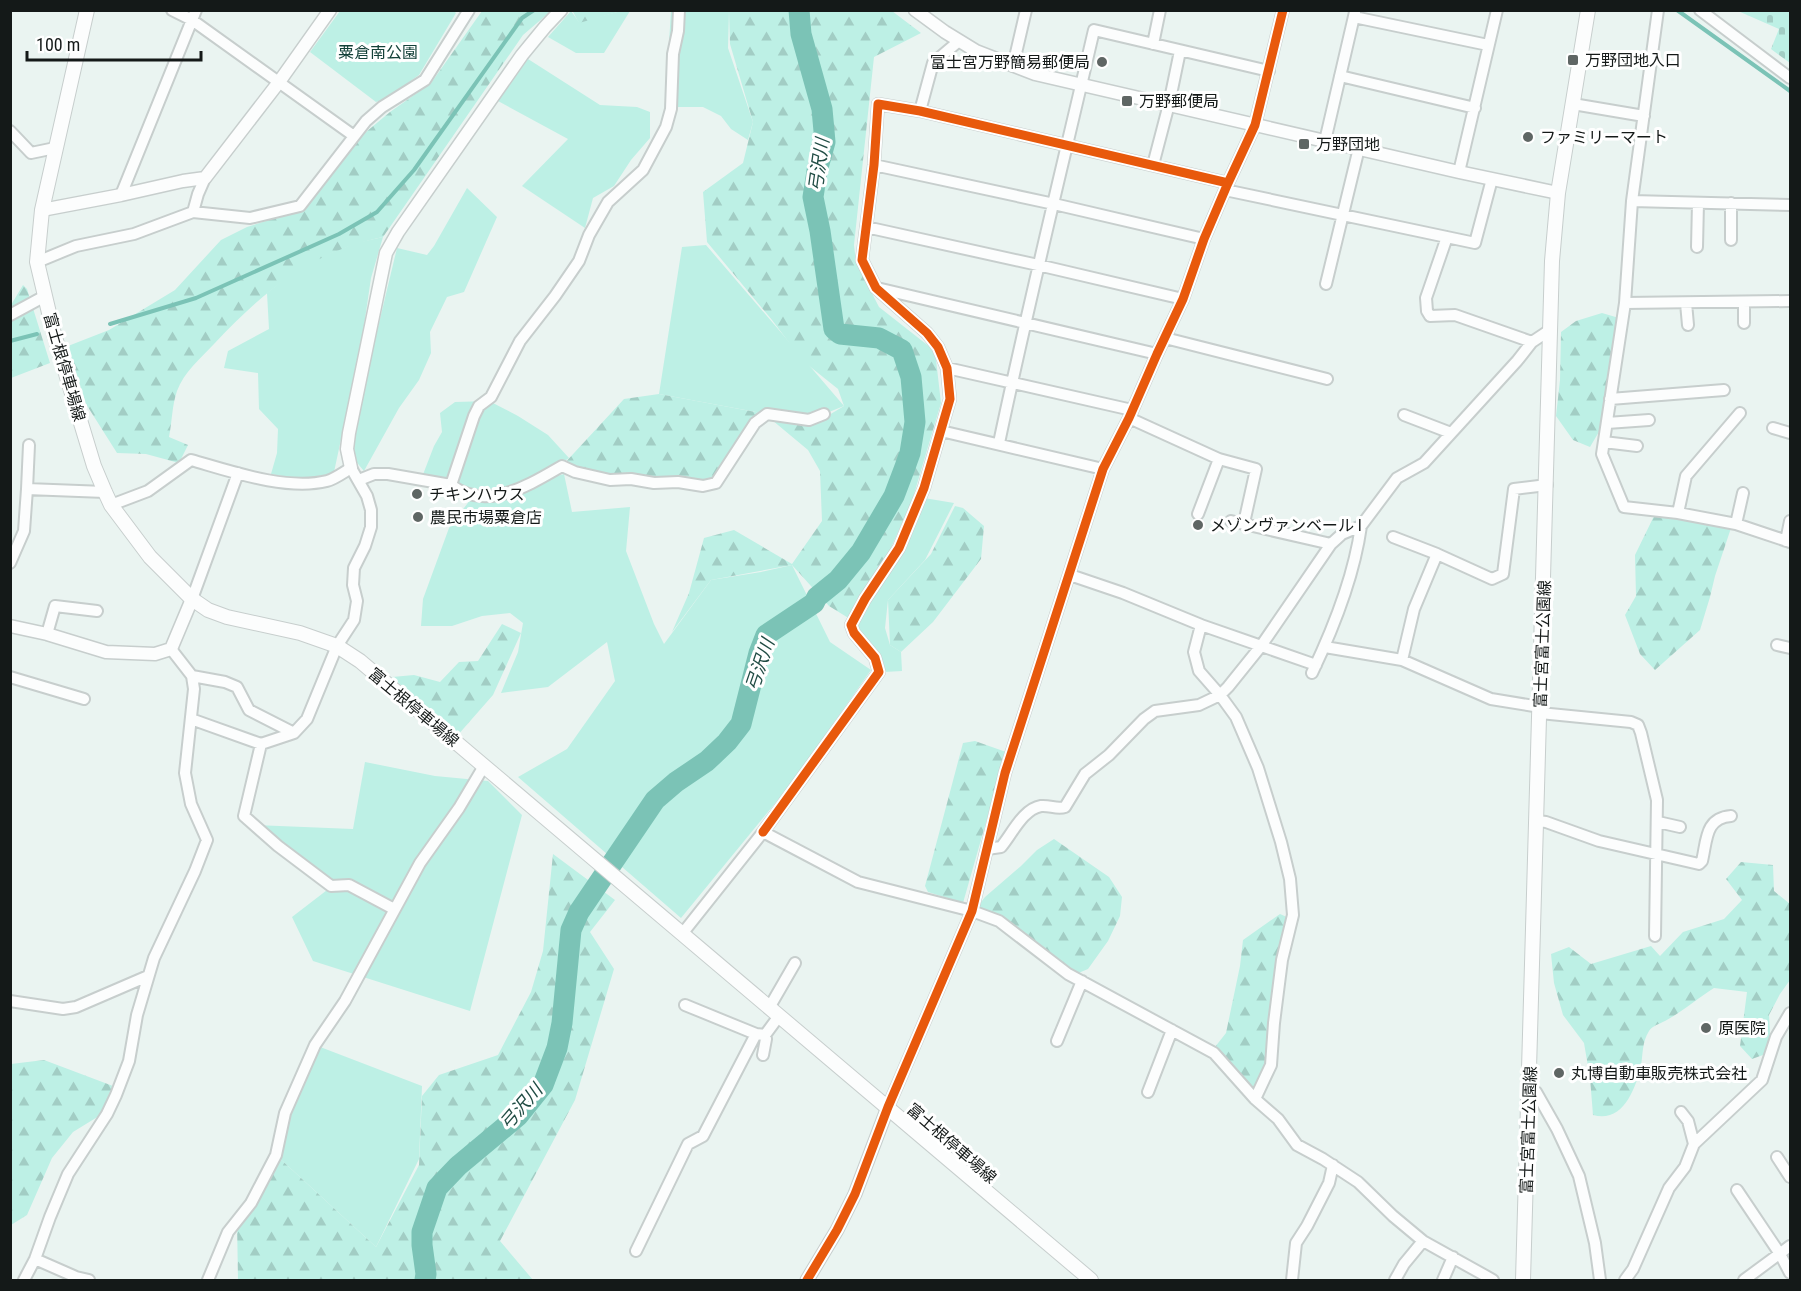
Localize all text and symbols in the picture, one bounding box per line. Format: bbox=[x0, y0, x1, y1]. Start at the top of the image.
scale bar bbox=[27, 24, 201, 62]
text: 100 m bbox=[36, 34, 80, 55]
park label: 粟倉南公園 bbox=[338, 43, 418, 62]
place label: 万野団地入口 bbox=[1585, 51, 1681, 70]
place label: 富士宮万野簡易郵便局 bbox=[930, 53, 1090, 72]
marker: 万野団地入口 bbox=[1566, 53, 1580, 67]
marker: 富士宮万野簡易郵便局 bbox=[1095, 55, 1109, 69]
place label: 万野郵便局 bbox=[1139, 92, 1219, 111]
marker: 万野郵便局 bbox=[1120, 94, 1134, 108]
place label: ファミリーマート bbox=[1540, 128, 1668, 147]
marker: ファミリーマート bbox=[1521, 130, 1535, 144]
water label: 弓沢川 bbox=[804, 135, 833, 193]
place label: 万野団地 bbox=[1316, 135, 1380, 154]
marker: 万野団地 bbox=[1297, 137, 1311, 151]
street label: 富士根停車場線 bbox=[40, 311, 89, 424]
place label: チキンハウス bbox=[429, 485, 525, 504]
marker: チキンハウス bbox=[410, 487, 424, 501]
place label: 農民市場粟倉店 bbox=[430, 508, 542, 527]
marker: 農民市場粟倉店 bbox=[411, 510, 425, 524]
place label: メゾンヴァンベール I bbox=[1210, 516, 1362, 535]
marker: メゾンヴァンベール I bbox=[1191, 518, 1205, 532]
street label: 富士宮富士公園線 bbox=[1531, 580, 1554, 708]
water label: 弓沢川 bbox=[741, 634, 779, 694]
street label: 富士根停車場線 bbox=[365, 664, 463, 751]
place label: 原医院 bbox=[1718, 1019, 1766, 1038]
marker: 原医院 bbox=[1699, 1021, 1713, 1035]
place label: 丸博自動車販売株式会社 bbox=[1571, 1064, 1747, 1083]
street label: 富士宮富士公園線 bbox=[1517, 1066, 1540, 1194]
marker: 丸博自動車販売株式会社 bbox=[1552, 1066, 1566, 1080]
water label: 弓沢川 bbox=[495, 1078, 548, 1134]
street label: 富士根停車場線 bbox=[903, 1099, 1000, 1187]

